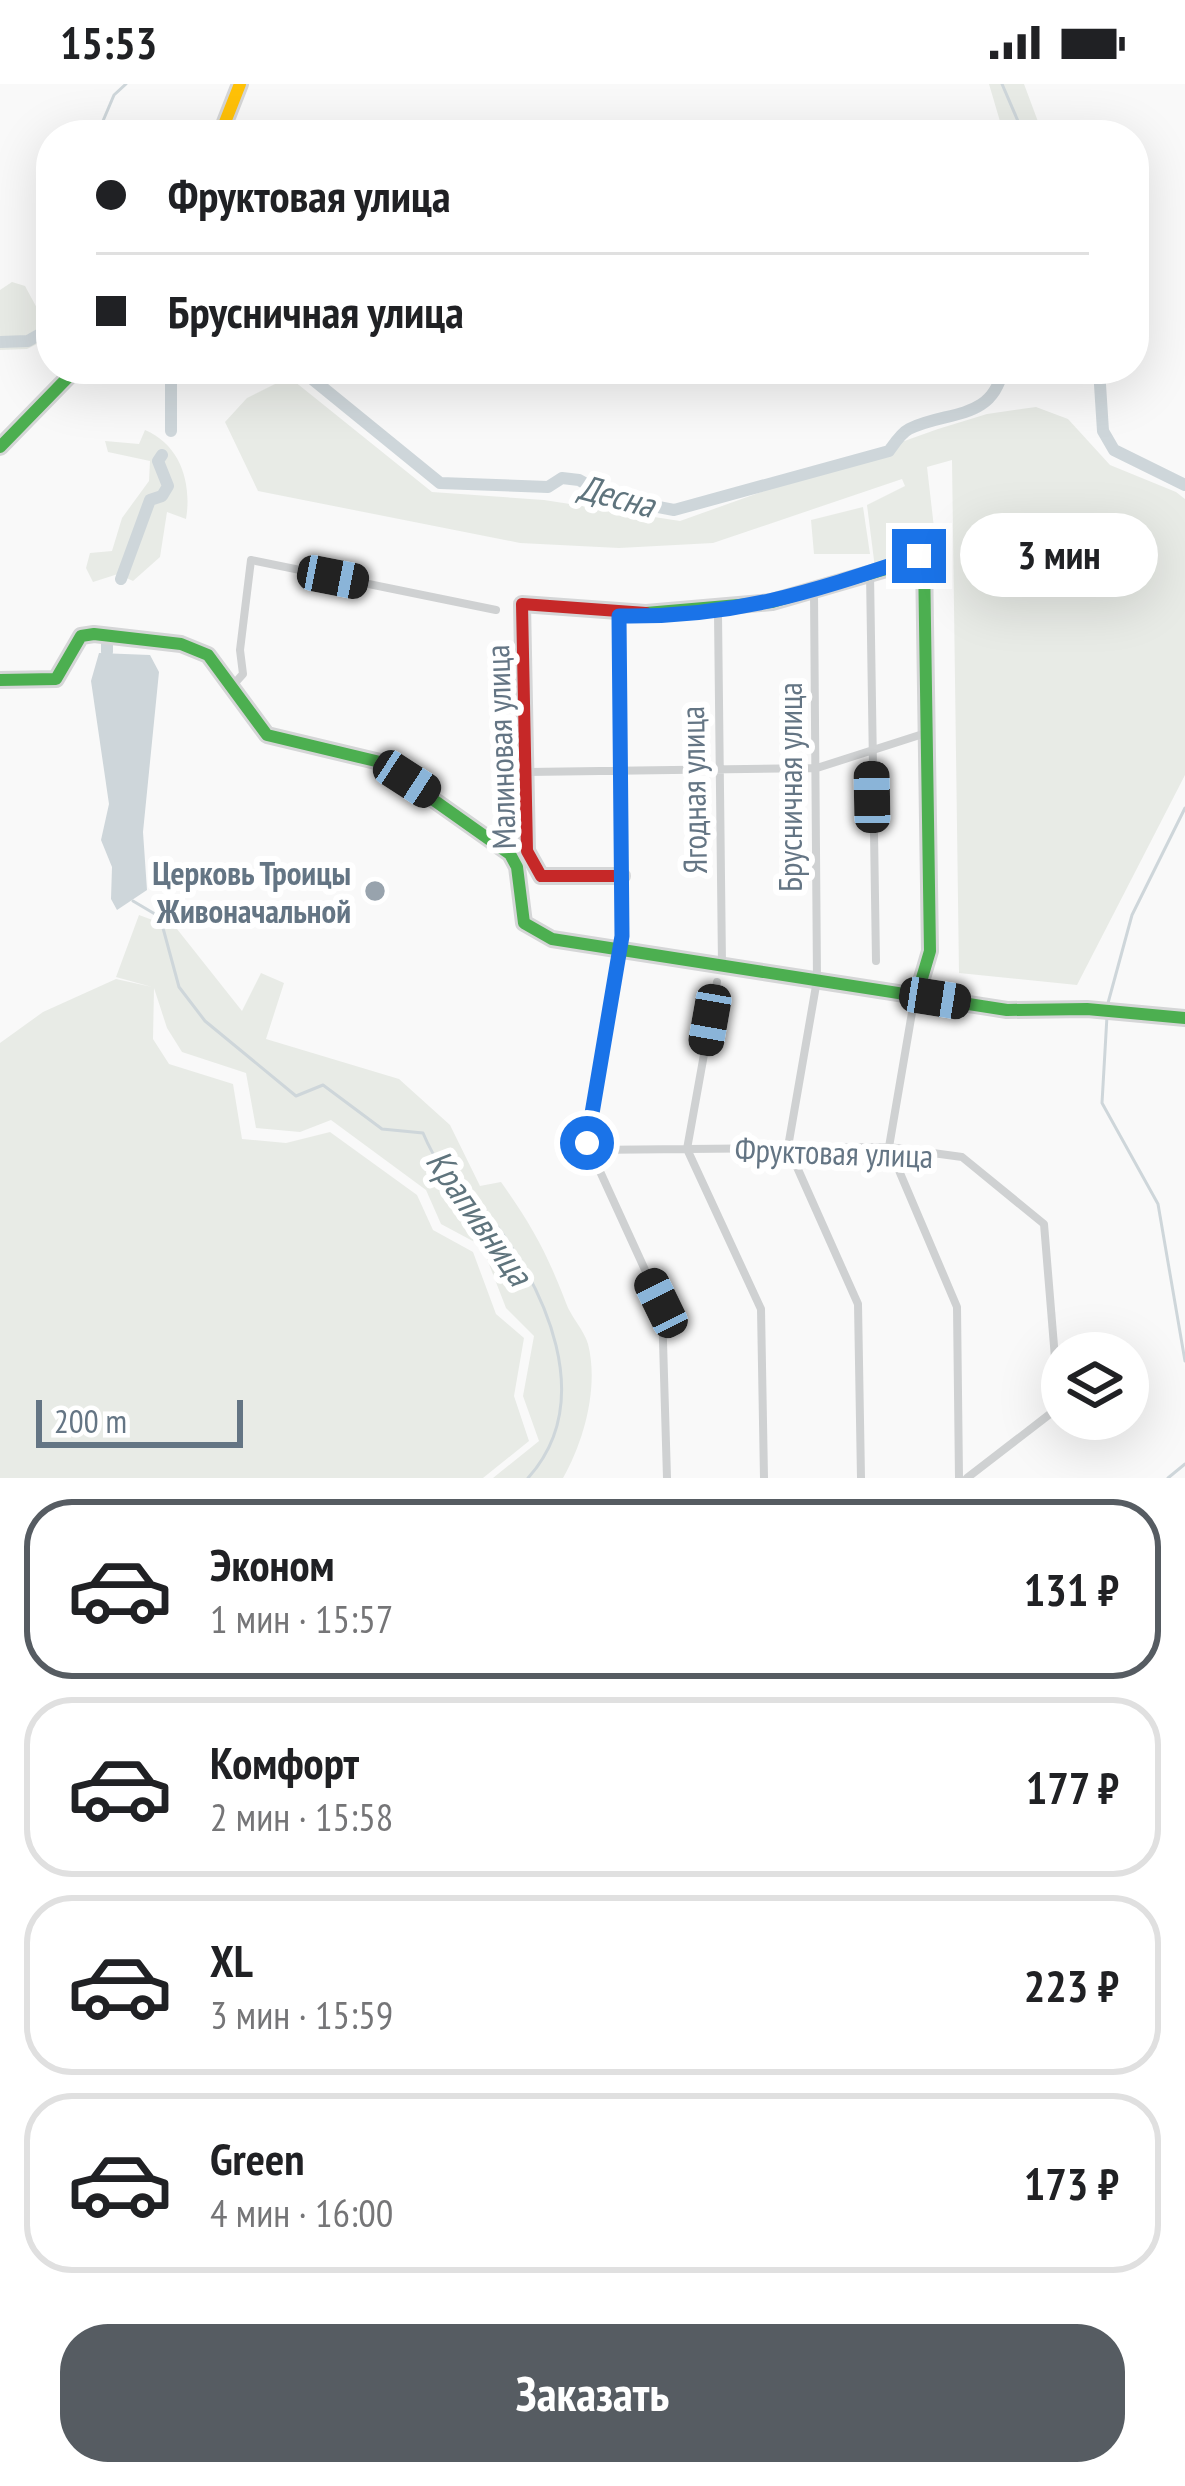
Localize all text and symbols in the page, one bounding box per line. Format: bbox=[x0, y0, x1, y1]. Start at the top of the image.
text: 15:53 bbox=[60, 13, 157, 71]
text: Фруктовая улица bbox=[168, 166, 451, 224]
text: Брусничная улица bbox=[168, 282, 464, 340]
water label: Десна bbox=[572, 462, 661, 528]
callout: 3 мин bbox=[961, 514, 1159, 598]
route end bbox=[892, 529, 946, 583]
text: 3 мин bbox=[1017, 529, 1101, 580]
car bbox=[294, 552, 372, 602]
street label: Малиновая улица bbox=[475, 644, 525, 850]
street label: Брусничная улица bbox=[768, 682, 811, 892]
street label: Ягодная улица bbox=[670, 706, 716, 874]
car bbox=[367, 744, 447, 814]
car bbox=[853, 761, 891, 833]
place label: Церковь Троицы Живоначальной bbox=[152, 851, 351, 932]
marker: Церковь Троицы Живоначальной bbox=[362, 878, 388, 904]
car bbox=[897, 975, 973, 1021]
car bbox=[686, 981, 734, 1059]
route start bbox=[560, 1116, 614, 1170]
street label: Фруктовая улица bbox=[734, 1127, 934, 1177]
water label: Крапивница bbox=[416, 1140, 545, 1295]
car bbox=[629, 1263, 693, 1343]
map controls bbox=[1041, 1332, 1149, 1440]
button: layers bbox=[1041, 1332, 1149, 1440]
scale bar bbox=[36, 1394, 243, 1447]
text: 200 m bbox=[54, 1399, 127, 1442]
icon: car bbox=[66, 1535, 174, 1643]
text: Эконом bbox=[210, 1535, 334, 1593]
text: 131 ₽ bbox=[1024, 1560, 1119, 1618]
text: 1 мин · 15:57 bbox=[210, 1593, 393, 1644]
icon: car bbox=[66, 1733, 174, 1841]
text: Комфорт bbox=[210, 1733, 359, 1791]
text: 177 ₽ bbox=[1026, 1758, 1119, 1816]
text: 2 мин · 15:58 bbox=[210, 1791, 393, 1842]
icon: car bbox=[66, 1931, 174, 2039]
text: XL bbox=[210, 1931, 253, 1989]
text: 223 ₽ bbox=[1024, 1956, 1119, 2014]
text: 3 мин · 15:59 bbox=[210, 1989, 393, 2040]
icon: car bbox=[66, 2129, 174, 2237]
text: Green bbox=[210, 2129, 305, 2187]
text: 173 ₽ bbox=[1024, 2154, 1119, 2212]
text: 4 мин · 16:00 bbox=[210, 2187, 393, 2238]
button: Заказать bbox=[60, 2324, 1125, 2462]

